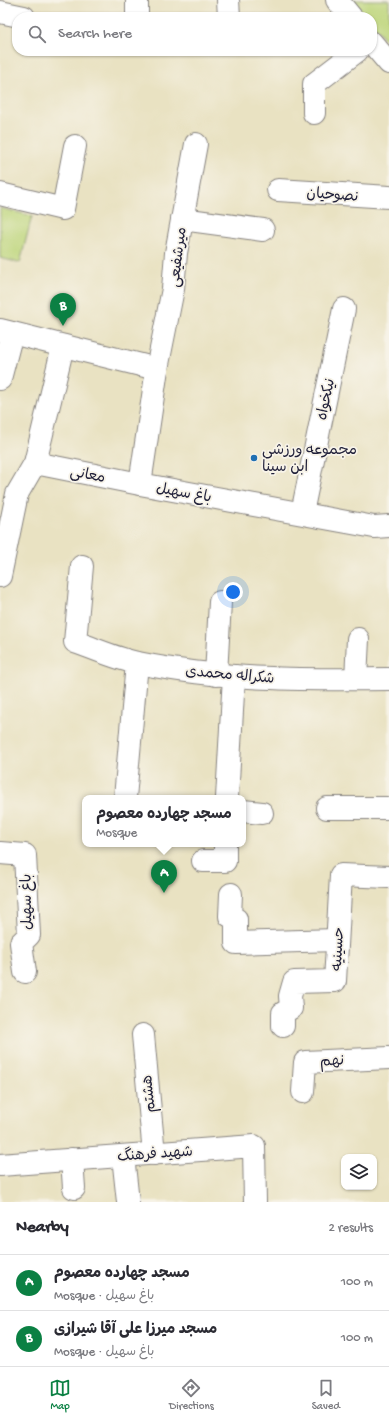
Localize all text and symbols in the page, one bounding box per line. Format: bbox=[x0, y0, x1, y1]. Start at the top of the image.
search box bbox=[12, 12, 377, 56]
icon: search bbox=[26, 23, 48, 45]
text: Search here bbox=[58, 25, 132, 43]
street label: نصوحیان bbox=[306, 185, 360, 207]
street label: میرشفیعی bbox=[166, 226, 192, 288]
pin: B bbox=[50, 293, 76, 326]
street label: نیکخواه bbox=[314, 377, 340, 422]
place label: مجموعه ورزشی ابن سینا bbox=[262, 442, 357, 477]
marker: مجموعه ورزشی ابن سینا bbox=[249, 453, 259, 463]
street label: معانی bbox=[68, 464, 107, 488]
street label: باغ سهیل bbox=[154, 479, 213, 508]
your location bbox=[223, 582, 243, 602]
street label: شکراله محمدی bbox=[184, 663, 275, 689]
popup bbox=[82, 795, 246, 847]
text: مسجد چهارده معصوم bbox=[96, 806, 232, 824]
text: Mosque bbox=[96, 826, 137, 841]
pin: A bbox=[151, 860, 177, 893]
street label: باغ سهیل bbox=[18, 874, 37, 930]
street label: حسینیه bbox=[329, 927, 349, 972]
street label: نهم bbox=[319, 1052, 345, 1073]
street label: هشتم bbox=[139, 1074, 162, 1114]
street label: شهید فرهنگ bbox=[117, 1141, 194, 1167]
map controls bbox=[341, 1154, 377, 1190]
button: layers bbox=[341, 1154, 377, 1190]
text: Nearby bbox=[16, 1218, 69, 1238]
text: 2 results bbox=[328, 1221, 373, 1236]
text: مسجد چهارده معصوم bbox=[54, 1265, 190, 1283]
text: A bbox=[25, 1275, 33, 1290]
text: 100 m bbox=[341, 1275, 373, 1290]
text: Mosque · باغ سهیل bbox=[54, 1289, 154, 1304]
text: مسجد میرزا علی آقا شیرازی bbox=[54, 1321, 217, 1339]
text: B bbox=[26, 1331, 32, 1346]
text: 100 m bbox=[341, 1331, 373, 1346]
text: Mosque · باغ سهیل bbox=[54, 1345, 154, 1360]
tab: Map bbox=[49, 1377, 71, 1413]
tab: Directions bbox=[169, 1377, 214, 1413]
tab: Saved bbox=[312, 1377, 340, 1413]

